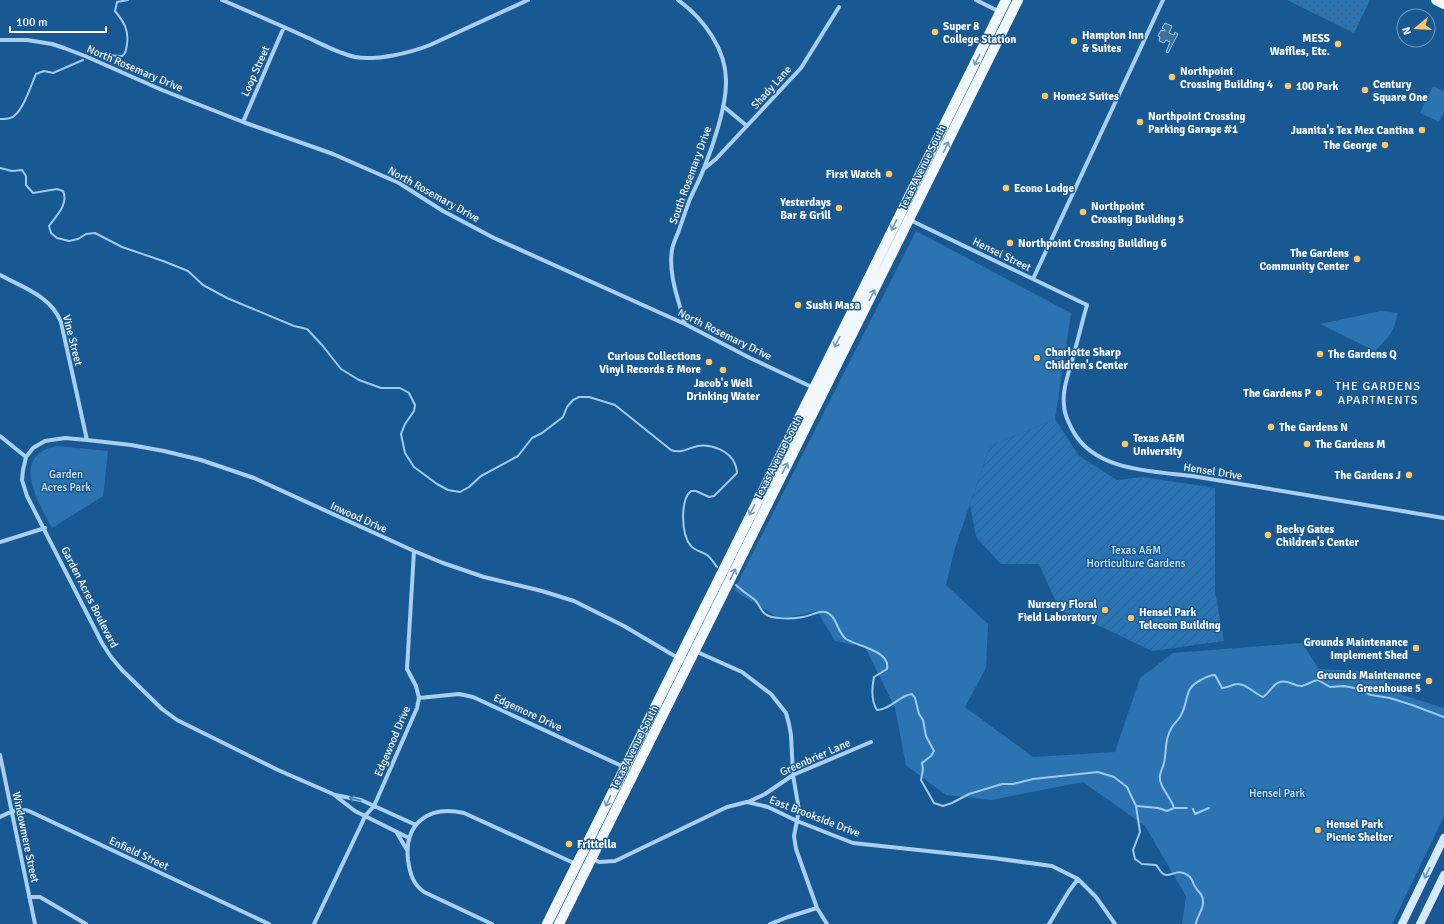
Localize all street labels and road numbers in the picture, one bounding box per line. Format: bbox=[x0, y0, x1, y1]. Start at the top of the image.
street label: North Rosemary Drive bbox=[85, 42, 185, 95]
street label: Loop Street bbox=[239, 44, 272, 98]
street label: Shady Lane bbox=[749, 63, 794, 112]
street label: Texas Avenue South bbox=[896, 123, 949, 212]
street label: South Rosemary Drive bbox=[667, 124, 714, 226]
street label: North Rosemary Drive bbox=[386, 164, 482, 225]
street label: Hensel Street bbox=[970, 235, 1033, 274]
street label: North Rosemary Drive bbox=[676, 306, 774, 363]
street label: Vine Street bbox=[60, 313, 85, 367]
street label: Texas Avenue South bbox=[752, 413, 805, 501]
street label: Hensel Drive bbox=[1183, 460, 1243, 483]
street label: Inwood Drive bbox=[328, 499, 389, 536]
street label: Garden Acres Boulevard bbox=[58, 544, 121, 650]
street label: Edgemore Drive bbox=[491, 691, 564, 734]
street label: Texas Avenue South bbox=[608, 703, 661, 791]
street label: Edgewood Drive bbox=[372, 704, 413, 778]
street label: Greenbrier Lane bbox=[778, 736, 852, 779]
street label: Windowmere Street bbox=[10, 791, 42, 884]
street label: East Brookside Drive bbox=[768, 793, 862, 840]
street label: Enfield Street bbox=[107, 834, 171, 873]

